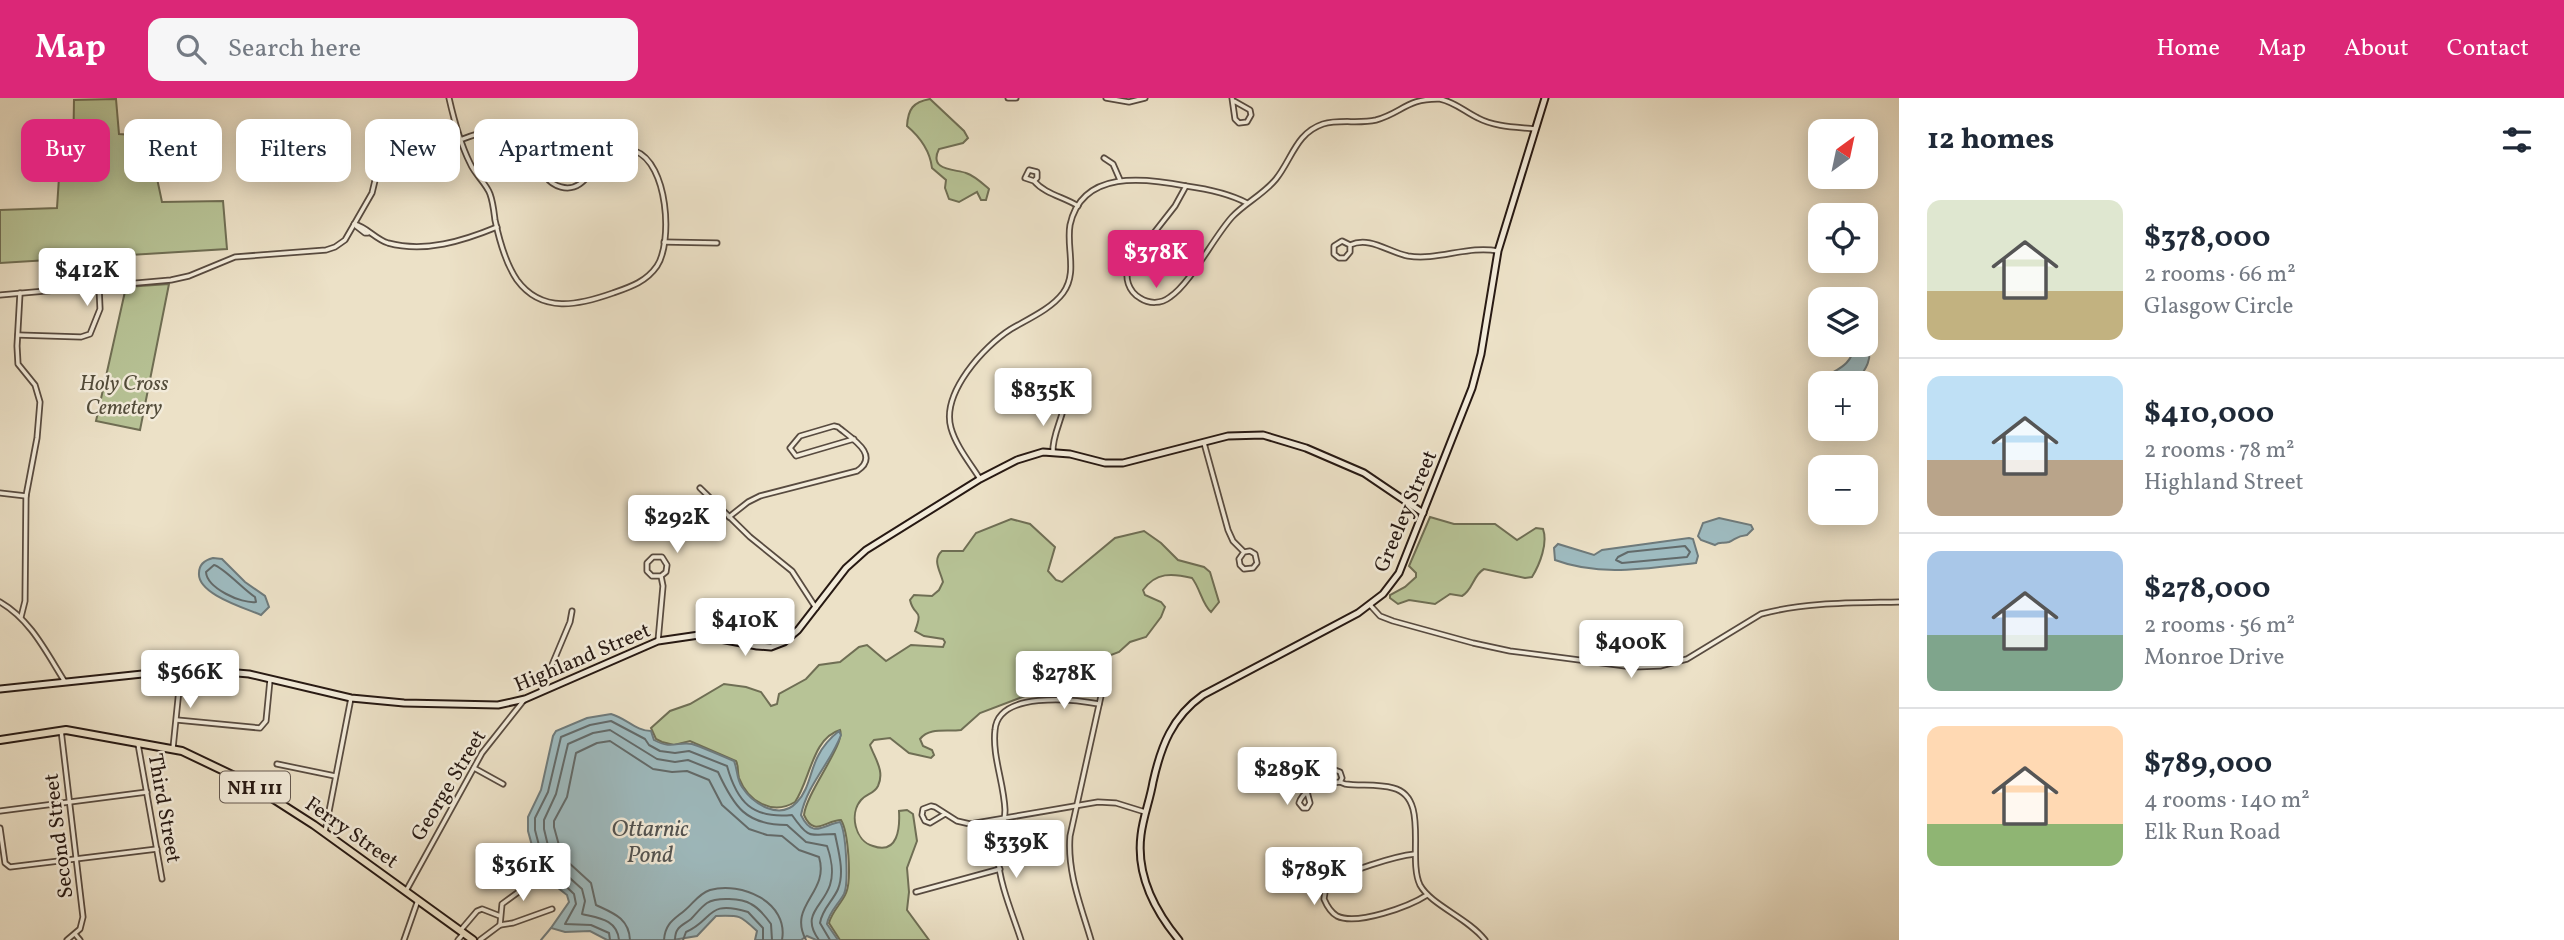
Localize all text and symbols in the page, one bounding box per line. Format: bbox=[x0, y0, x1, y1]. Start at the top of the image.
search box bbox=[148, 18, 638, 81]
text: Map bbox=[35, 26, 106, 72]
icon: search bbox=[172, 30, 210, 68]
text: Search here bbox=[228, 31, 361, 67]
text: Home bbox=[2156, 32, 2220, 66]
text: Map bbox=[2258, 32, 2306, 66]
text: About bbox=[2344, 32, 2409, 66]
text: Contact bbox=[2447, 32, 2529, 66]
chip: Buy bbox=[21, 119, 110, 182]
chip: Rent bbox=[124, 119, 222, 182]
chip: Filters bbox=[236, 119, 351, 182]
chip: New bbox=[365, 119, 460, 182]
chip: Apartment bbox=[474, 119, 638, 182]
north arrow bbox=[1808, 119, 1878, 189]
map controls bbox=[1808, 119, 1878, 525]
text: 12 homes bbox=[1927, 119, 2054, 161]
icon: filters bbox=[2498, 121, 2536, 159]
button: locate bbox=[1808, 203, 1878, 273]
text: $378,000 bbox=[2144, 217, 2271, 259]
icon: home bbox=[1983, 228, 2067, 312]
pin: $378K bbox=[1107, 230, 1205, 290]
text: $378K bbox=[1124, 237, 1188, 269]
pin: $412K bbox=[38, 248, 136, 308]
text: $412K bbox=[55, 255, 119, 287]
text: 2 rooms · 66 m² bbox=[2144, 259, 2296, 291]
button: layers bbox=[1808, 287, 1878, 357]
text: Glasgow Circle bbox=[2144, 291, 2294, 323]
pin: $835K bbox=[994, 368, 1092, 428]
park label: Holy Cross Cemetery bbox=[79, 370, 169, 423]
button: + bbox=[1808, 371, 1878, 441]
text: $835K bbox=[1011, 375, 1075, 407]
text: $410,000 bbox=[2144, 393, 2274, 435]
icon: home bbox=[1983, 404, 2067, 488]
text: 2 rooms · 78 m² bbox=[2144, 435, 2295, 467]
street label: Greeley Street bbox=[1368, 446, 1445, 577]
button: − bbox=[1808, 455, 1878, 525]
text: Highland Street bbox=[2144, 467, 2304, 499]
pin: $292K bbox=[628, 496, 726, 555]
text: $292K bbox=[644, 502, 710, 534]
text: $278,000 bbox=[2144, 568, 2270, 610]
icon: home bbox=[1983, 579, 2067, 663]
pin: $410K bbox=[696, 598, 794, 658]
text: $410K bbox=[712, 605, 778, 637]
text: 2 rooms · 56 m² bbox=[2144, 610, 2295, 642]
street label: Highland Street bbox=[510, 617, 655, 700]
pin: $400K bbox=[1582, 620, 1680, 680]
text: $400K bbox=[1595, 627, 1667, 659]
text: Monroe Drive bbox=[2144, 642, 2284, 674]
pin: $566K bbox=[141, 650, 239, 710]
pin: $278K bbox=[1015, 652, 1113, 711]
text: $566K bbox=[157, 657, 223, 689]
text: $278K bbox=[1032, 658, 1096, 690]
street label: George Street bbox=[405, 725, 494, 847]
text: $789,000 bbox=[2144, 743, 2272, 785]
pin: $289K bbox=[1238, 748, 1336, 807]
street label: Third Street bbox=[140, 751, 187, 865]
text: $289K bbox=[1254, 754, 1320, 786]
icon: home bbox=[1983, 754, 2067, 838]
street label: Second Street bbox=[37, 772, 82, 900]
road number: NH 111 bbox=[220, 772, 290, 802]
text: 4 rooms · 140 m² bbox=[2144, 785, 2310, 817]
street label: Ferry Street bbox=[298, 790, 404, 876]
water label: Ottarnic Pond bbox=[611, 814, 689, 872]
text: Elk Run Road bbox=[2144, 817, 2281, 849]
pin: $339K bbox=[967, 820, 1065, 880]
text: $339K bbox=[983, 827, 1049, 859]
pin: $361K bbox=[474, 844, 572, 903]
pin: $789K bbox=[1265, 848, 1363, 907]
text: $361K bbox=[491, 850, 555, 882]
text: $789K bbox=[1281, 854, 1347, 886]

